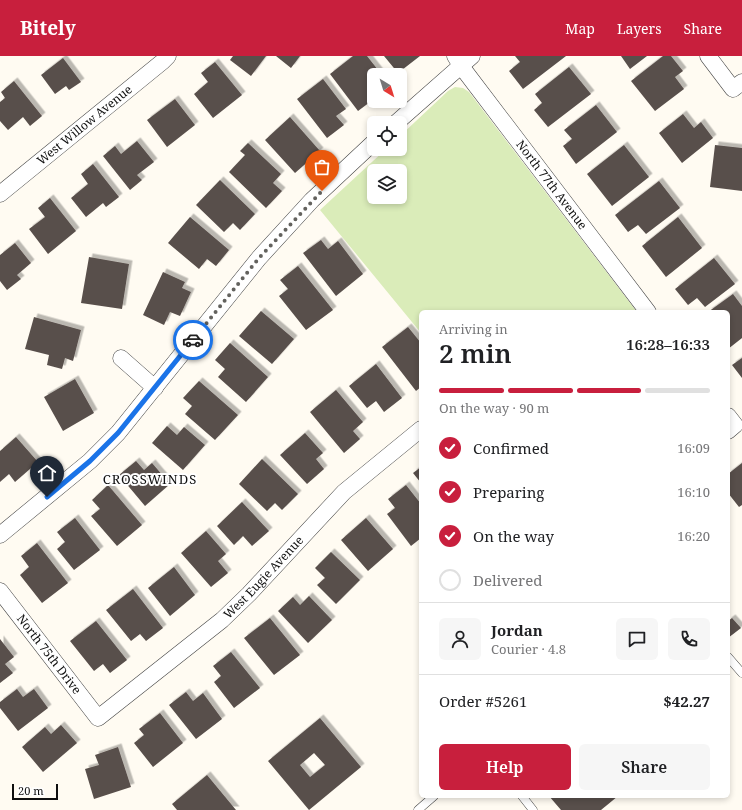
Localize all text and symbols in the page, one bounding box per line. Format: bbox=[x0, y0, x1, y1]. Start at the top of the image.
text: Bitely bbox=[20, 15, 76, 41]
text: Map bbox=[565, 19, 595, 38]
text: Layers bbox=[617, 19, 662, 38]
text: Share bbox=[684, 19, 722, 38]
north arrow bbox=[367, 68, 407, 108]
map controls bbox=[367, 68, 407, 204]
street label: West Willow Avenue bbox=[33, 81, 135, 169]
button: locate bbox=[367, 116, 407, 156]
street label: North 77th Avenue bbox=[512, 136, 591, 233]
pin bbox=[305, 150, 339, 191]
icon: bag bbox=[311, 156, 333, 178]
button: layers bbox=[367, 164, 407, 204]
courier bbox=[173, 320, 213, 360]
text: Arriving in bbox=[439, 320, 508, 338]
icon: car bbox=[182, 329, 204, 351]
text: 16:28–16:33 bbox=[626, 334, 710, 354]
text: 2 min bbox=[439, 335, 512, 371]
text: On the way · 90 m bbox=[439, 399, 549, 417]
icon: check bbox=[439, 437, 461, 459]
text: Confirmed bbox=[473, 438, 549, 458]
text: 16:09 bbox=[677, 439, 710, 457]
pin bbox=[30, 456, 64, 497]
icon: home bbox=[36, 462, 58, 484]
district label: CROSSWINDS bbox=[103, 470, 197, 488]
icon: check bbox=[439, 481, 461, 503]
text: Preparing bbox=[473, 482, 544, 502]
text: 16:10 bbox=[677, 483, 710, 501]
icon: check bbox=[439, 525, 461, 547]
text: On the way bbox=[473, 526, 554, 546]
text: 16:20 bbox=[677, 527, 710, 545]
street label: West Eugie Avenue bbox=[219, 532, 307, 622]
text: Delivered bbox=[473, 570, 542, 590]
street label: North 75th Drive bbox=[13, 611, 86, 698]
button: person bbox=[439, 618, 481, 660]
button: chat bbox=[616, 618, 658, 660]
button: phone bbox=[668, 618, 710, 660]
text: Jordan bbox=[491, 620, 543, 640]
text: Courier · 4.8 bbox=[491, 640, 566, 658]
text: Order #5261 bbox=[439, 691, 527, 711]
text: $42.27 bbox=[663, 691, 710, 711]
button: Help bbox=[439, 744, 571, 790]
button: Share bbox=[579, 744, 710, 790]
scale bar bbox=[12, 782, 58, 801]
text: 20 m bbox=[18, 783, 44, 798]

